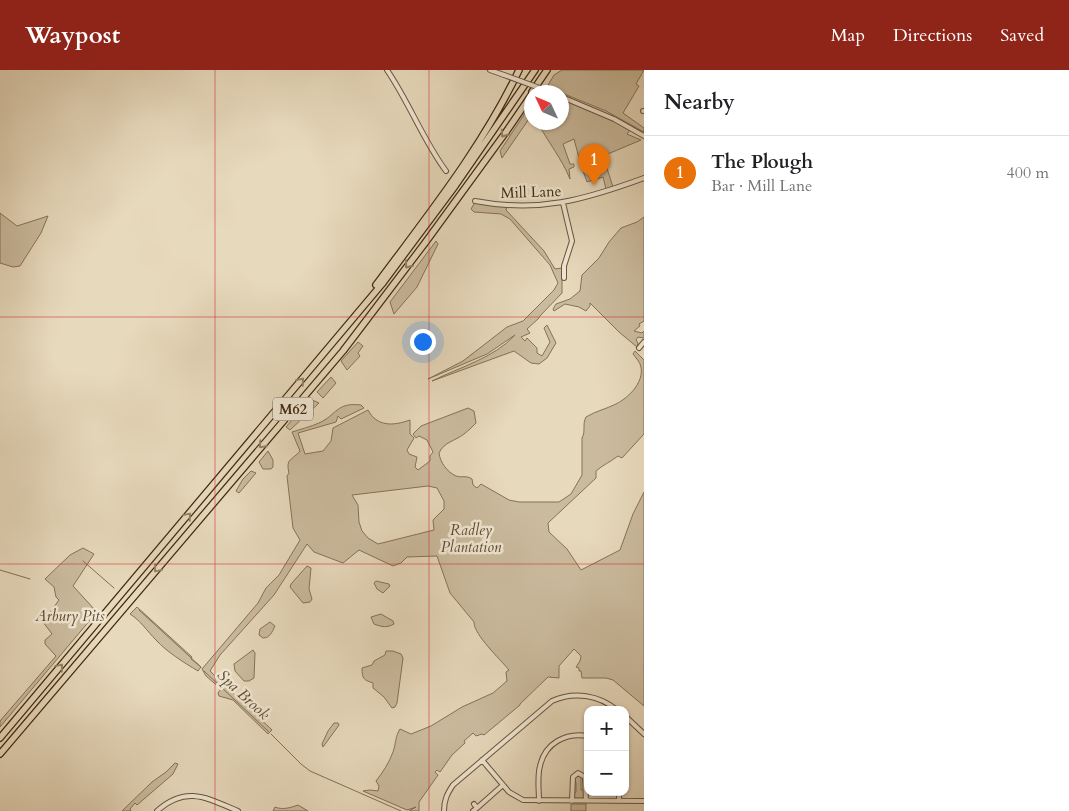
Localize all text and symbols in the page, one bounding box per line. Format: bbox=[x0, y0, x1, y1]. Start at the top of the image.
text: Waypost bbox=[25, 19, 120, 52]
text: Map bbox=[831, 23, 865, 48]
text: Directions bbox=[893, 23, 972, 48]
text: Saved bbox=[1000, 23, 1044, 48]
north arrow bbox=[524, 85, 569, 130]
text: Nearby bbox=[664, 88, 735, 117]
one-way arrow bbox=[501, 128, 510, 138]
pin: 1 bbox=[578, 144, 610, 185]
text: The Plough bbox=[711, 149, 813, 175]
text: 1 bbox=[676, 162, 684, 184]
text: 400 m bbox=[1007, 162, 1049, 184]
text: Bar · Mill Lane bbox=[711, 175, 812, 197]
street label: Mill Lane bbox=[500, 181, 562, 203]
one-way arrow bbox=[406, 259, 414, 268]
your location bbox=[410, 329, 436, 355]
one-way arrow bbox=[295, 378, 304, 387]
road number: M62 bbox=[273, 398, 313, 420]
one-way arrow bbox=[258, 440, 267, 449]
one-way arrow bbox=[182, 512, 191, 521]
park label: Radley Plantation bbox=[441, 520, 502, 557]
one-way arrow bbox=[153, 564, 162, 573]
park label: Arbury Pits bbox=[34, 606, 105, 626]
one-way arrow bbox=[55, 663, 64, 672]
water label: Spa Brook bbox=[212, 665, 275, 725]
map controls bbox=[584, 706, 629, 796]
button: + bbox=[584, 706, 629, 751]
button: − bbox=[584, 751, 629, 796]

